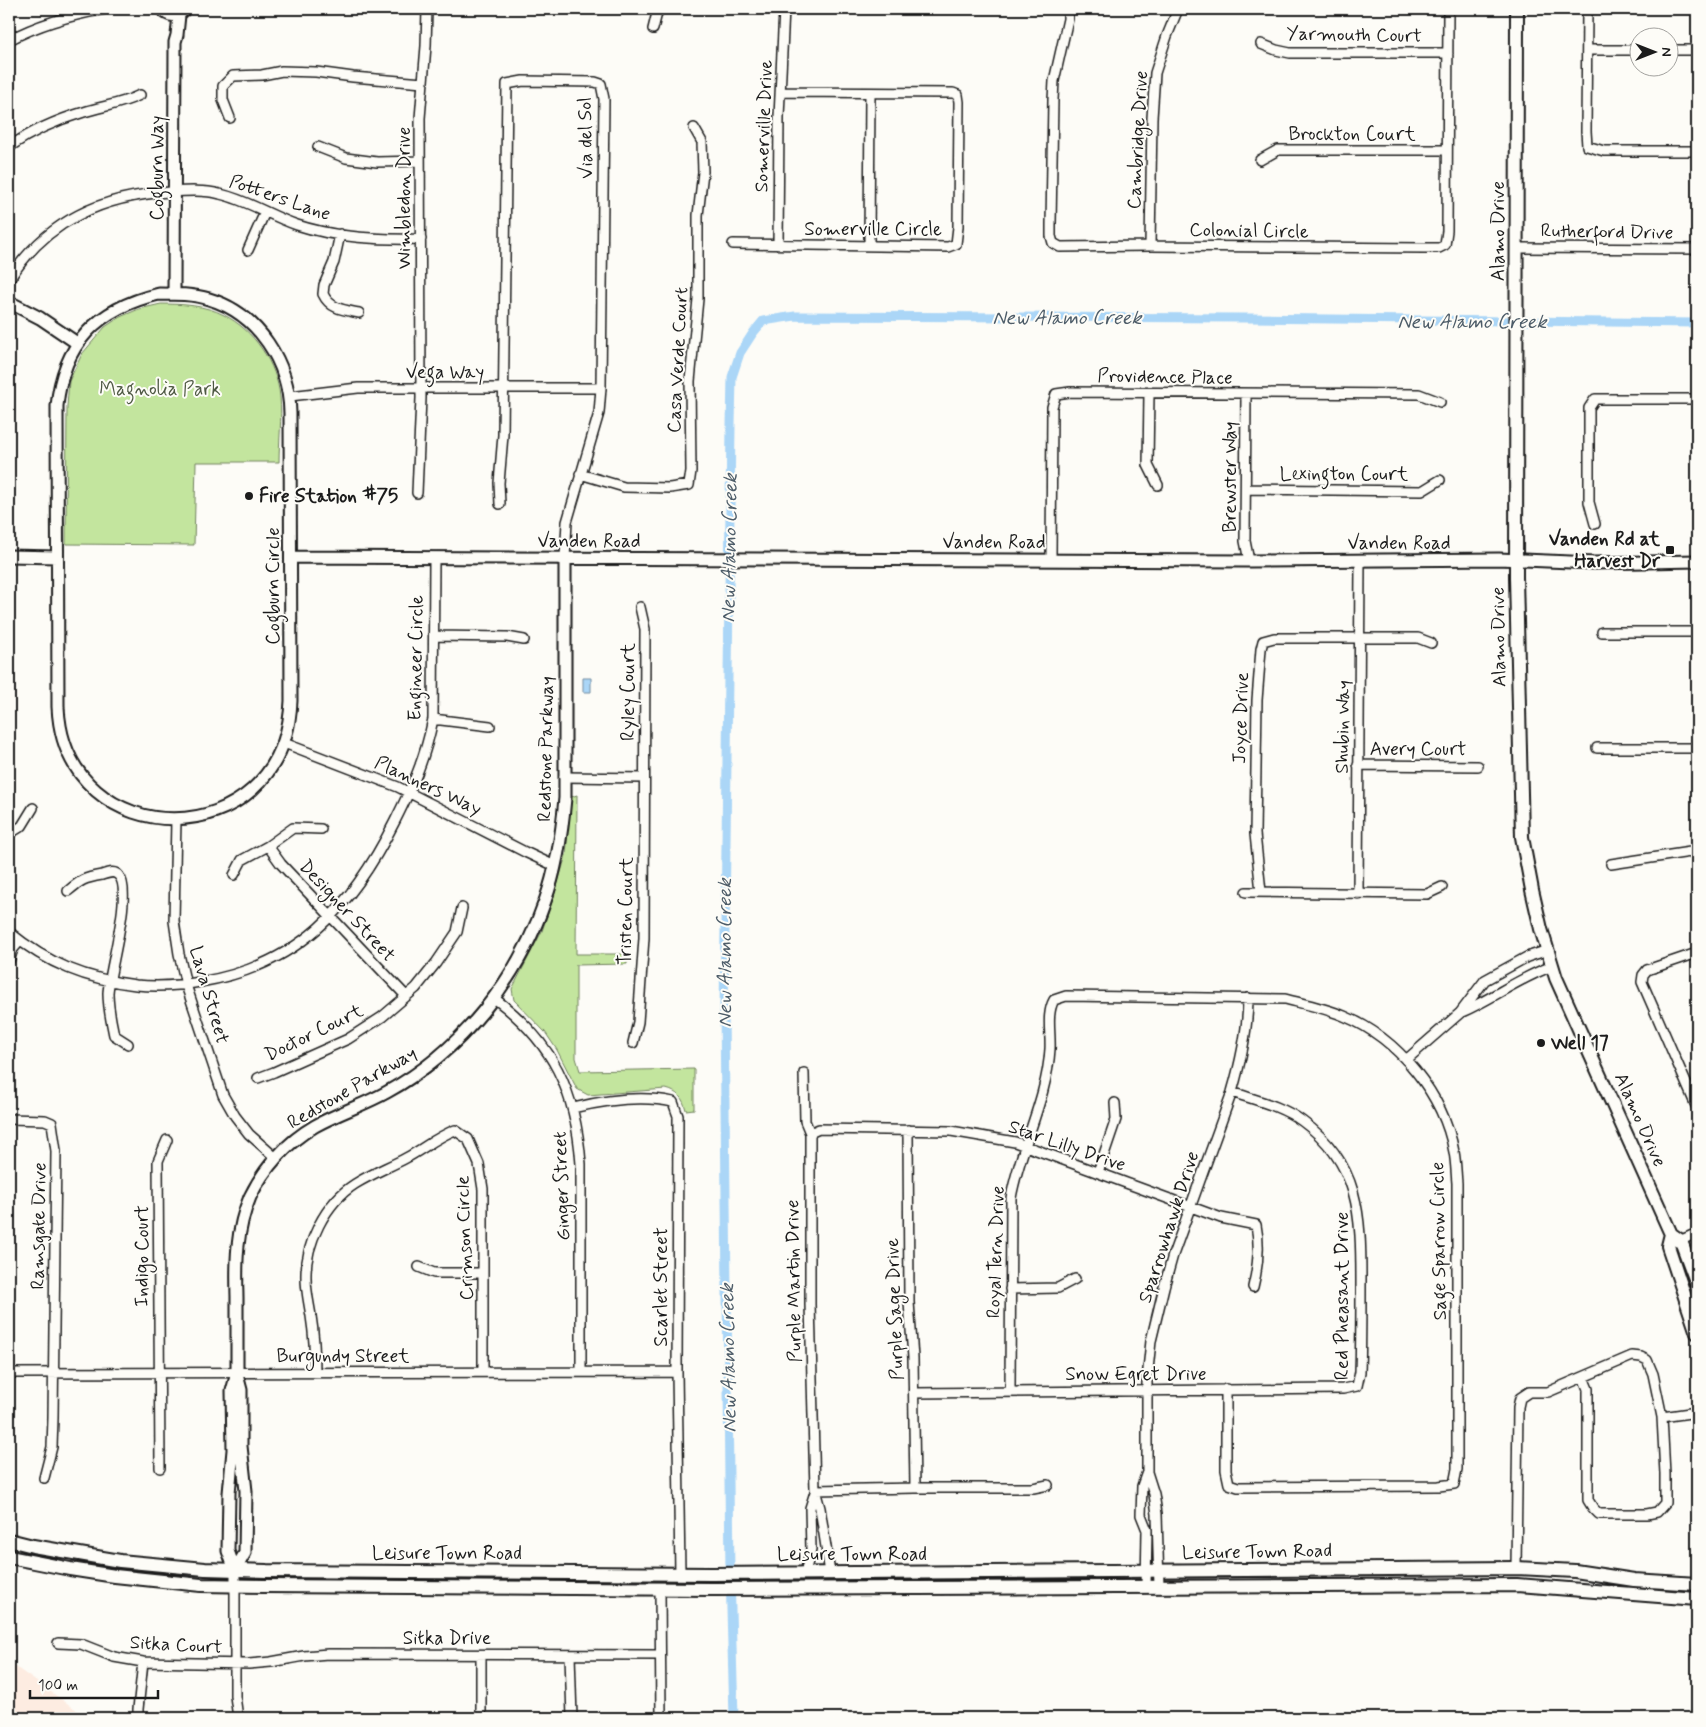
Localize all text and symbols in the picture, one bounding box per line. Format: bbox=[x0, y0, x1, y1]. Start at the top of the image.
street label: Yarmouth Court bbox=[1286, 21, 1422, 49]
north arrow bbox=[1628, 28, 1678, 78]
text: N bbox=[1657, 47, 1675, 57]
street label: Somerville Drive bbox=[749, 59, 779, 193]
street label: Cambridge Drive bbox=[1122, 70, 1156, 210]
street label: Via del Sol bbox=[573, 97, 599, 179]
street label: Cogburn Way bbox=[145, 115, 173, 221]
street label: Brockton Court bbox=[1288, 122, 1416, 147]
street label: Wimbledon Drive bbox=[392, 127, 417, 269]
street label: Potters Lane bbox=[226, 169, 334, 227]
street label: Alamo Drive bbox=[1486, 181, 1511, 281]
street label: Somerville Circle bbox=[804, 217, 942, 242]
street label: Colonial Circle bbox=[1189, 217, 1309, 245]
street label: Rutherford Drive bbox=[1540, 218, 1674, 249]
street label: Casa Verde Court bbox=[662, 286, 694, 434]
water label: New Alamo Creek bbox=[992, 305, 1143, 332]
water label: New Alamo Creek bbox=[1397, 309, 1548, 336]
street label: Vega Way bbox=[406, 360, 484, 388]
street label: Providence Place bbox=[1097, 363, 1233, 391]
park label: Magnolia Park bbox=[99, 377, 221, 405]
street label: Brewster Way bbox=[1218, 422, 1243, 532]
street label: Lexington Court bbox=[1280, 462, 1408, 490]
water label: New Alamo Creek bbox=[715, 471, 745, 623]
place label: Fire Station #75 bbox=[259, 483, 398, 509]
marker: Fire Station #75 bbox=[243, 490, 255, 502]
street label: Cogburn Circle bbox=[261, 527, 289, 645]
place label: Vanden Rd at Harvest Dr bbox=[1549, 527, 1661, 574]
street label: Vanden Road bbox=[537, 529, 641, 554]
street label: Vanden Road bbox=[942, 530, 1046, 555]
street label: Vanden Road bbox=[1347, 531, 1451, 556]
marker: Vanden Rd at Harvest Dr bbox=[1664, 544, 1676, 556]
street label: Alamo Drive bbox=[1486, 587, 1512, 687]
street label: Engineer Circle bbox=[402, 595, 433, 721]
street label: Ryley Court bbox=[616, 643, 642, 741]
street label: Joyce Drive bbox=[1227, 672, 1255, 764]
street label: Redstone Parkway bbox=[532, 676, 560, 822]
street label: Shubin Way bbox=[1330, 680, 1356, 774]
street label: Avery Court bbox=[1370, 737, 1466, 762]
street label: Planners Way bbox=[370, 750, 486, 822]
street label: Designer Street bbox=[292, 855, 401, 969]
street label: Tristen Court bbox=[613, 857, 639, 965]
water label: New Alamo Creek bbox=[712, 877, 739, 1028]
street label: Lava Street bbox=[183, 943, 235, 1047]
street label: Doctor Court bbox=[261, 998, 367, 1068]
place label: Well 17 bbox=[1550, 1031, 1609, 1056]
marker: Well 17 bbox=[1535, 1037, 1547, 1049]
street label: Redstone Parkway bbox=[283, 1041, 421, 1135]
street label: Alamo Drive bbox=[1608, 1069, 1672, 1171]
street label: Star Lilly Drive bbox=[1005, 1114, 1129, 1179]
street label: Ginger Street bbox=[548, 1131, 578, 1241]
street label: Sparrowhawk Drive bbox=[1133, 1148, 1205, 1306]
street label: Sage Sparrow Circle bbox=[1425, 1161, 1456, 1320]
street label: Ramsgate Drive bbox=[25, 1162, 54, 1290]
street label: Crimson Circle bbox=[450, 1175, 480, 1301]
street label: Royal Tern Drive bbox=[981, 1185, 1011, 1319]
street label: Purple Martin Drive bbox=[780, 1199, 808, 1363]
street label: Indigo Court bbox=[130, 1205, 157, 1307]
street label: Red Pheasant Drive bbox=[1330, 1212, 1355, 1380]
street label: Scarlet Street bbox=[649, 1227, 674, 1347]
street label: Purple Sage Drive bbox=[880, 1237, 912, 1381]
water label: New Alamo Creek bbox=[714, 1281, 744, 1433]
street label: Burgundy Street bbox=[277, 1344, 409, 1371]
street label: Snow Egret Drive bbox=[1065, 1362, 1207, 1388]
street label: Leisure Town Road bbox=[1182, 1538, 1332, 1566]
street label: Leisure Town Road bbox=[372, 1541, 522, 1566]
street label: Leisure Town Road bbox=[777, 1542, 927, 1567]
street label: Sitka Drive bbox=[403, 1626, 491, 1651]
street label: Sitka Court bbox=[129, 1630, 223, 1660]
scale bar bbox=[30, 1667, 158, 1699]
text: 100 m bbox=[38, 1676, 78, 1696]

